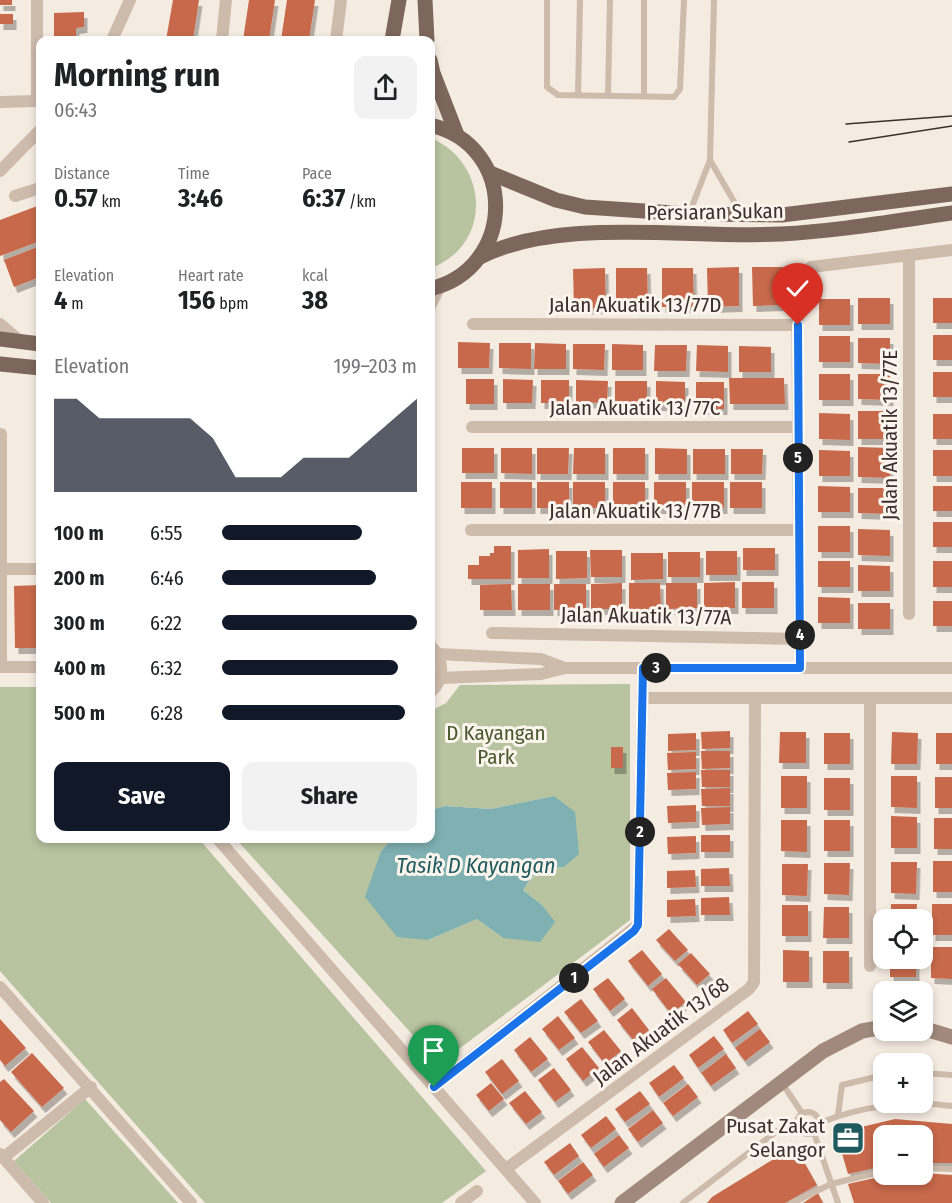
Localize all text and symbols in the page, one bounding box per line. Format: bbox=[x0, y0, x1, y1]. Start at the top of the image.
text: Morning run bbox=[54, 55, 220, 95]
button: share bbox=[354, 56, 417, 119]
text: 06:43 bbox=[54, 98, 97, 122]
text: Distance bbox=[54, 164, 110, 183]
text: Time bbox=[178, 164, 210, 183]
text: Pace bbox=[302, 164, 332, 183]
text: 0.57 bbox=[54, 183, 98, 214]
text: 3:46 bbox=[178, 183, 223, 214]
text: 6:37 bbox=[302, 183, 345, 214]
text: km bbox=[98, 192, 121, 211]
text: /km bbox=[345, 192, 376, 211]
street label: Persiaran Sukan bbox=[646, 198, 784, 226]
pin bbox=[772, 263, 823, 325]
text: Elevation bbox=[54, 266, 114, 285]
text: Heart rate bbox=[178, 266, 244, 285]
text: kcal bbox=[302, 266, 328, 285]
icon: check bbox=[781, 272, 814, 305]
text: 4 bbox=[54, 285, 67, 316]
text: 156 bbox=[178, 285, 215, 316]
text: 38 bbox=[302, 285, 328, 316]
street label: Jalan Akuatik 13/77D bbox=[549, 292, 721, 318]
text: m bbox=[67, 294, 83, 313]
text: bpm bbox=[215, 294, 248, 313]
street label: Jalan Akuatik 13/77E bbox=[877, 350, 903, 520]
text: Elevation bbox=[54, 354, 129, 378]
text: 199–203 m bbox=[333, 354, 417, 378]
street label: Jalan Akuatik 13/77C bbox=[550, 395, 721, 421]
pin: 5 bbox=[783, 443, 813, 473]
text: 5 bbox=[794, 448, 802, 467]
street label: Jalan Akuatik 13/77B bbox=[549, 498, 721, 524]
text: 100 m bbox=[54, 521, 104, 545]
text: 6:55 bbox=[150, 521, 183, 545]
text: 200 m bbox=[54, 566, 105, 590]
text: 6:46 bbox=[150, 566, 184, 590]
street label: Jalan Akuatik 13/77A bbox=[560, 602, 732, 630]
text: 300 m bbox=[54, 611, 105, 635]
text: 6:22 bbox=[150, 611, 182, 635]
pin: 4 bbox=[785, 620, 815, 650]
text: 4 bbox=[796, 625, 804, 644]
pin: 3 bbox=[641, 653, 671, 683]
text: 400 m bbox=[54, 656, 106, 680]
text: 6:32 bbox=[150, 656, 182, 680]
text: 3 bbox=[652, 658, 660, 677]
text: 500 m bbox=[54, 701, 105, 725]
text: 6:28 bbox=[150, 701, 183, 725]
park label: D Kayangan Park bbox=[446, 720, 546, 770]
button: Save bbox=[54, 762, 230, 831]
button: Share bbox=[242, 762, 417, 831]
pin: 2 bbox=[625, 817, 655, 847]
text: 2 bbox=[636, 822, 644, 841]
water label: Tasik D Kayangan bbox=[397, 852, 555, 879]
map controls bbox=[873, 909, 933, 1185]
button: locate bbox=[873, 909, 933, 969]
pin: 1 bbox=[559, 963, 589, 993]
text: 1 bbox=[571, 968, 577, 987]
street label: Jalan Akuatik 13/68 bbox=[588, 971, 734, 1091]
button: layers bbox=[873, 981, 933, 1041]
pin bbox=[408, 1025, 459, 1087]
icon: arrive bbox=[417, 1034, 450, 1067]
button: + bbox=[873, 1053, 933, 1113]
place label: Pusat Zakat Selangor bbox=[726, 1113, 826, 1163]
office icon: Pusat Zakat Selangor bbox=[830, 1120, 866, 1156]
button: − bbox=[873, 1125, 933, 1185]

